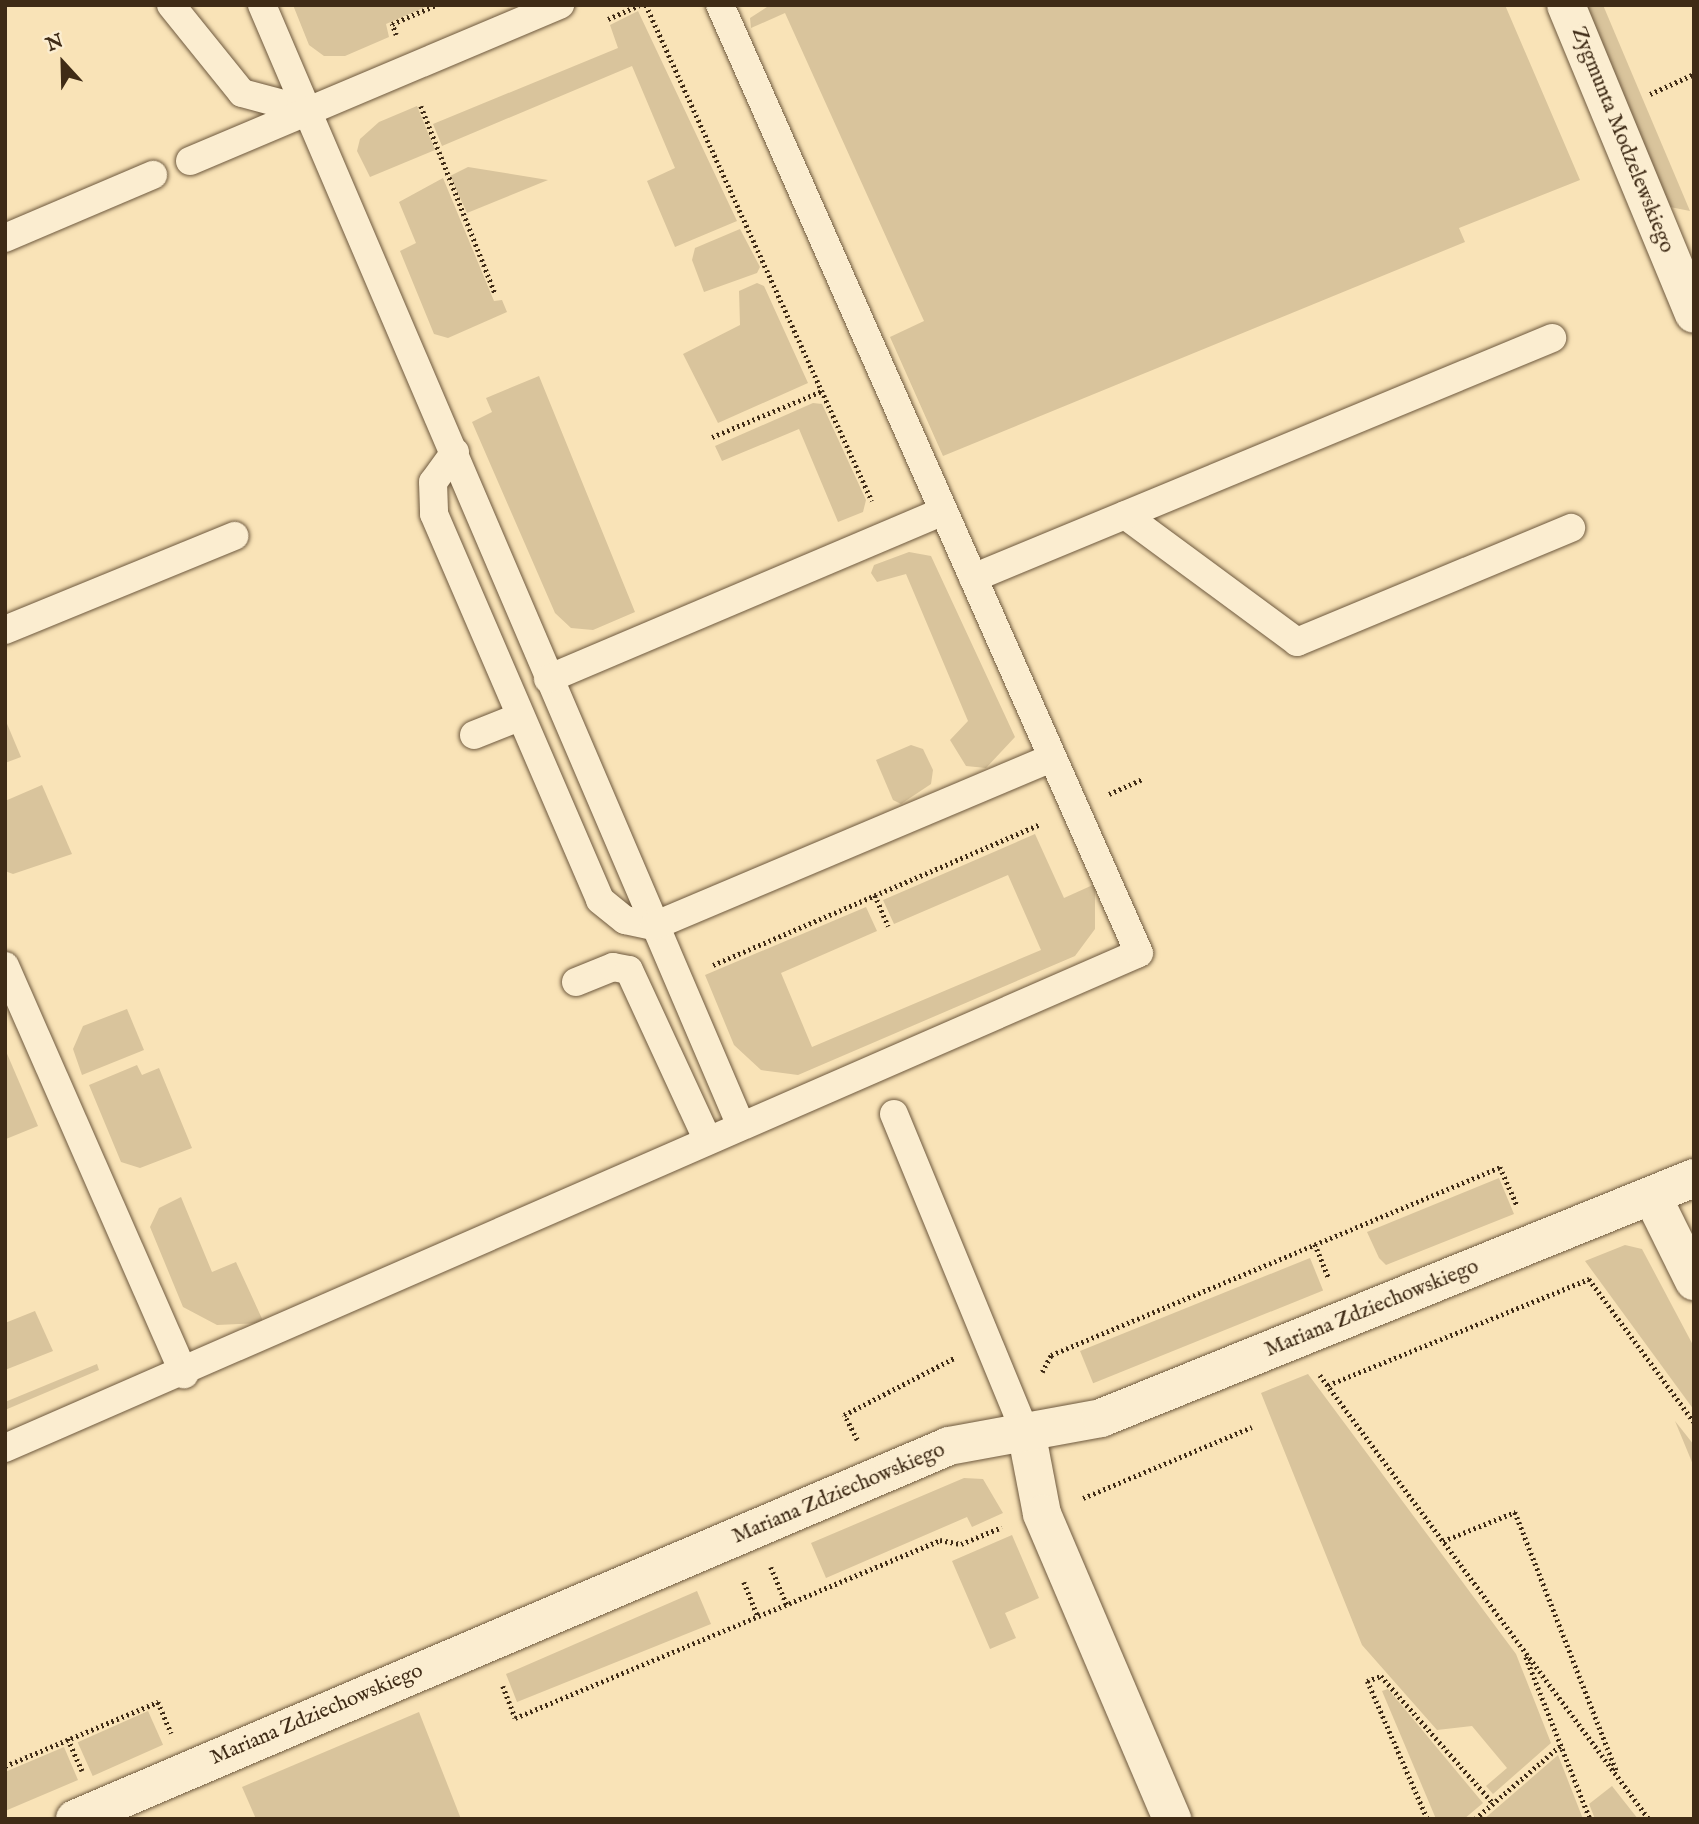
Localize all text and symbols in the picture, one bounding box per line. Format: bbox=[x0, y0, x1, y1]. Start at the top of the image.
street label: Zygmunta Modzelewskiego bbox=[1565, 23, 1679, 257]
north arrow bbox=[28, 28, 98, 98]
text: N bbox=[43, 29, 67, 58]
street label: Mariana Zdziechowskiego bbox=[1261, 1255, 1483, 1363]
street label: Mariana Zdziechowskiego bbox=[729, 1438, 949, 1550]
street label: Mariana Zdziechowskiego bbox=[207, 1659, 427, 1771]

